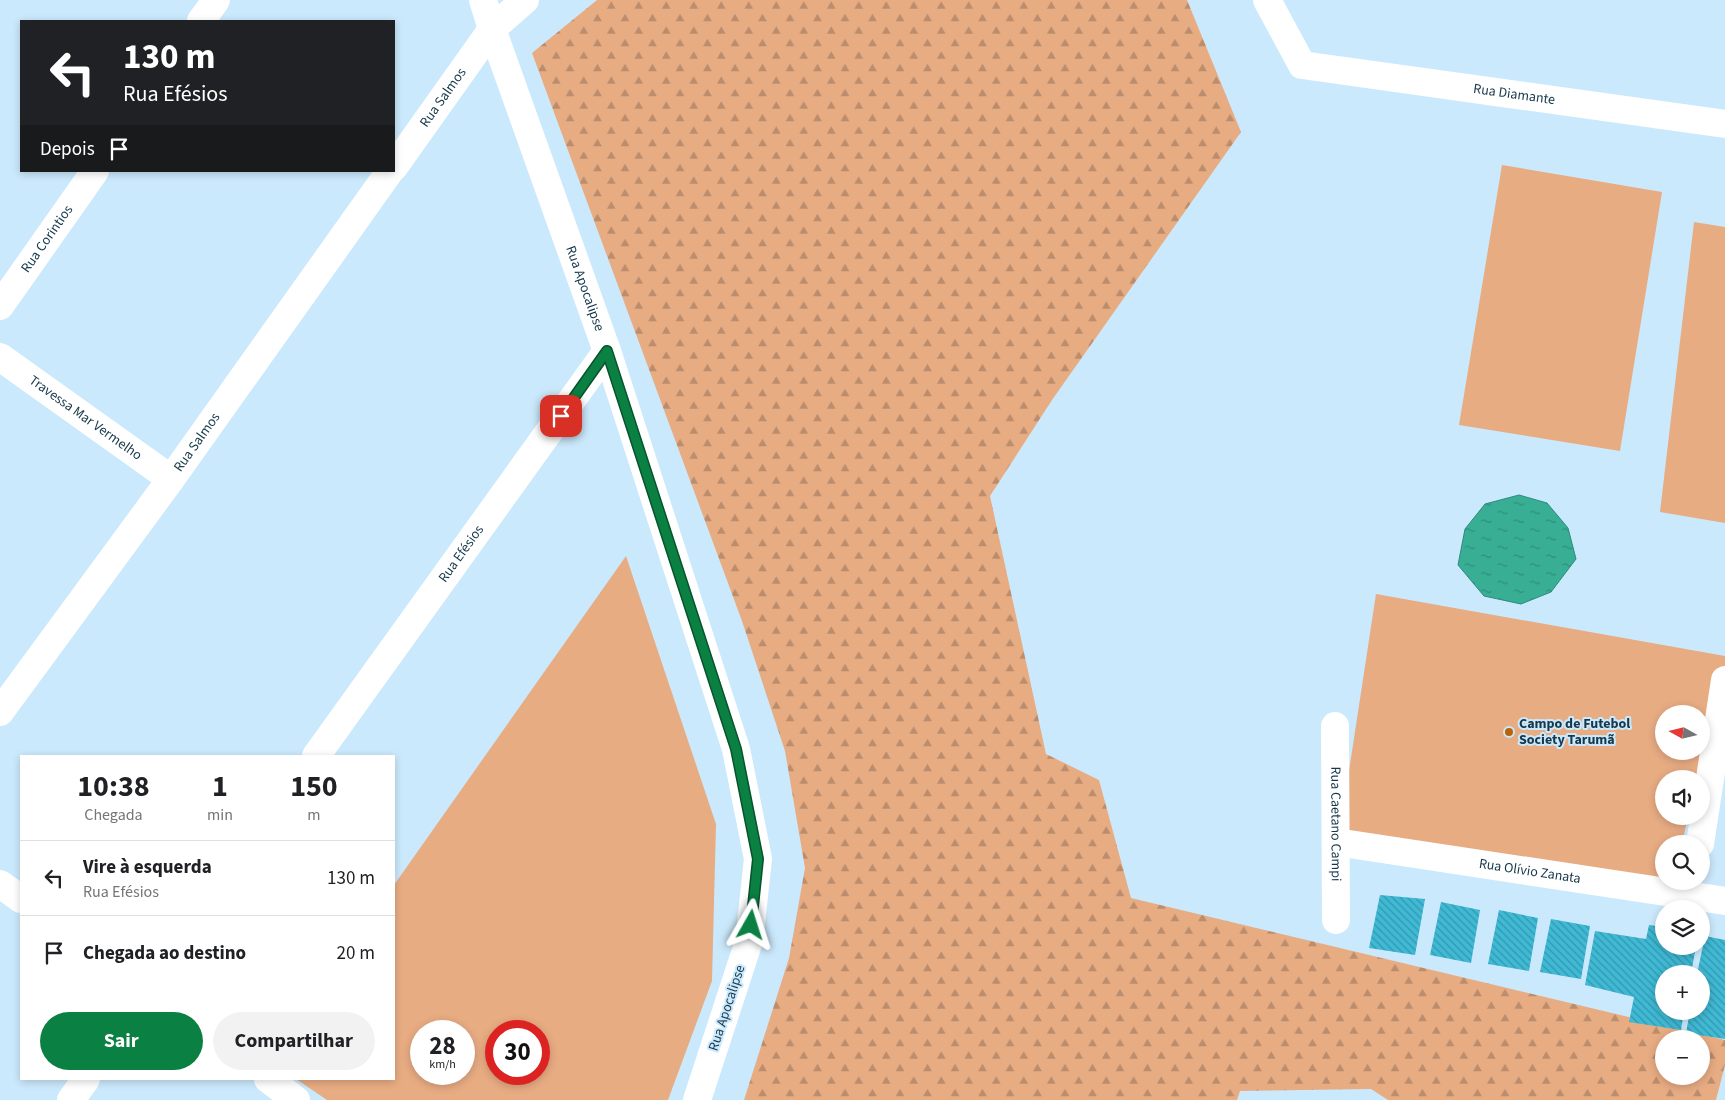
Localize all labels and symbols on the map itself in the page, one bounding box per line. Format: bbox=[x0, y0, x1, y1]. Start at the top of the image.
street label: Rua Salmos bbox=[415, 64, 471, 131]
street label: Rua Diamante bbox=[1472, 79, 1556, 110]
street label: Rua Corintios bbox=[16, 201, 78, 277]
street label: Rua Apocalipse bbox=[560, 243, 609, 334]
street label: Travessa Mar Vermelho bbox=[25, 371, 146, 465]
pin bbox=[540, 395, 582, 437]
street label: Rua Salmos bbox=[169, 408, 225, 476]
street label: Rua Efésios bbox=[434, 521, 489, 587]
north arrow bbox=[1655, 705, 1710, 760]
place label: Campo de Futebol Society Tarumã bbox=[1519, 714, 1630, 750]
marker: Campo de Futebol Society Tarumã bbox=[1503, 726, 1515, 738]
street label: Rua Caetano Campi bbox=[1325, 767, 1346, 881]
street label: Rua Olívio Zanata bbox=[1478, 854, 1582, 889]
position arrow bbox=[724, 898, 776, 950]
street label: Rua Apocalipse bbox=[704, 962, 750, 1054]
speed limit sign: 30 bbox=[485, 1020, 550, 1085]

